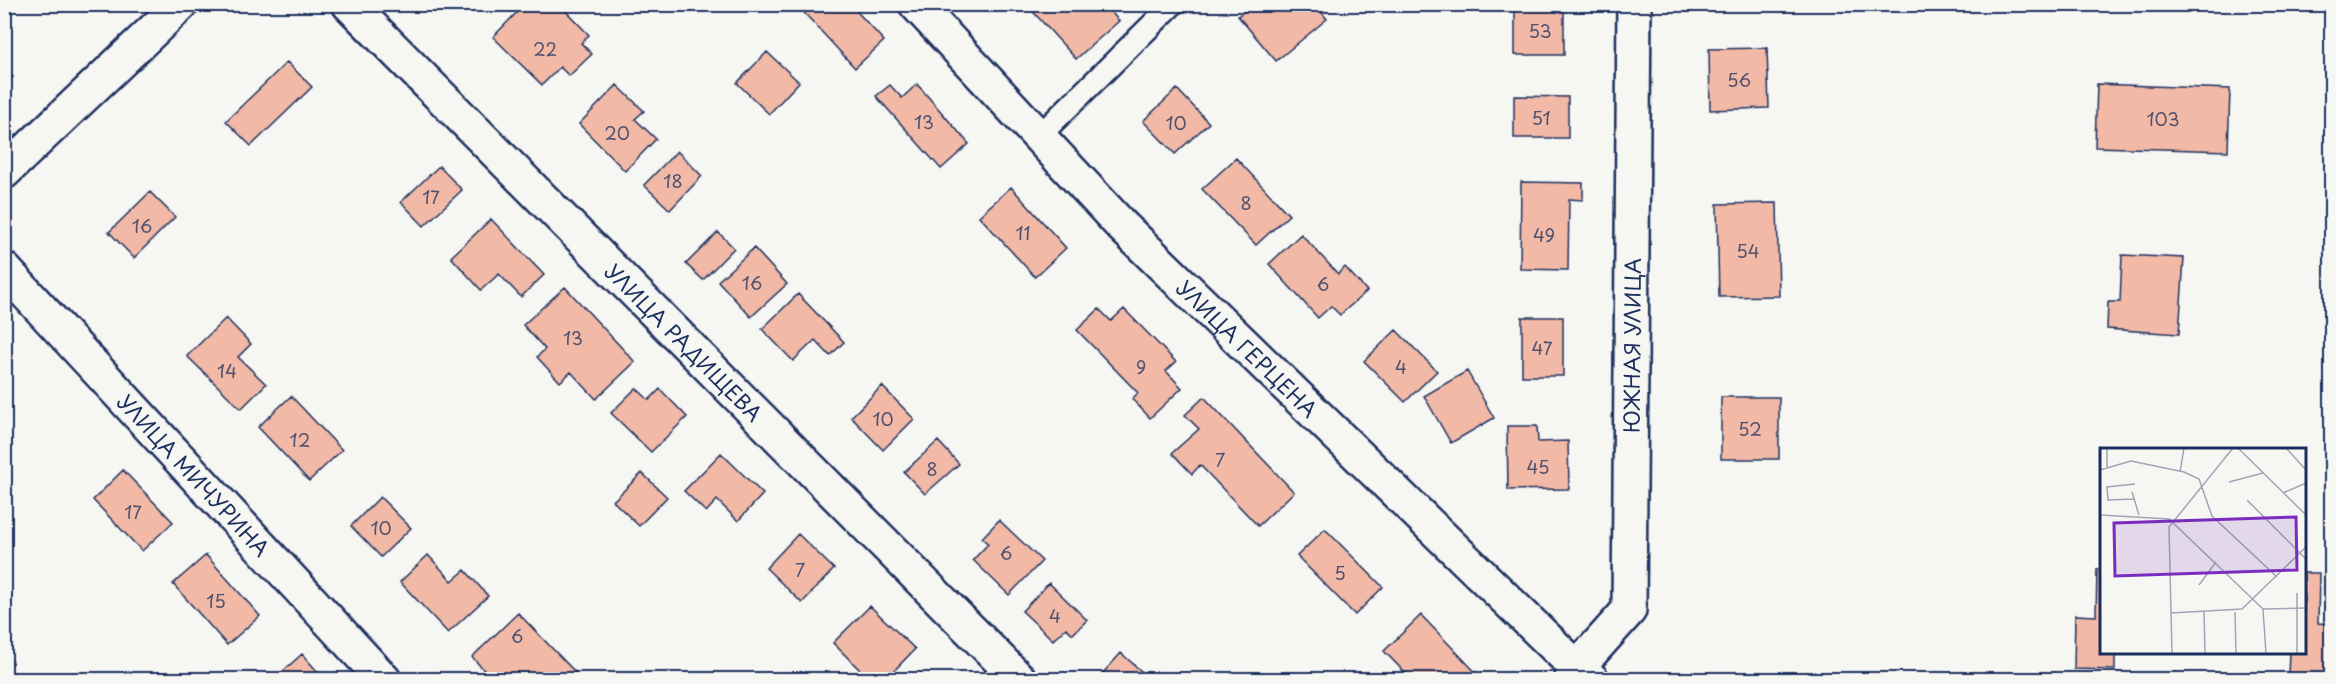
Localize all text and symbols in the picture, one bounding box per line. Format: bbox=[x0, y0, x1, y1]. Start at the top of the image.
house number: 53 bbox=[1528, 17, 1552, 44]
house number: 22 bbox=[533, 35, 557, 62]
house number: 56 bbox=[1727, 66, 1751, 93]
house number: 51 bbox=[1531, 104, 1551, 131]
house number: 103 bbox=[2146, 105, 2180, 132]
house number: 13 bbox=[914, 108, 934, 135]
house number: 10 bbox=[1165, 109, 1187, 136]
house number: 20 bbox=[604, 119, 630, 146]
house number: 18 bbox=[663, 167, 683, 194]
house number: 17 bbox=[422, 183, 440, 210]
house number: 8 bbox=[1240, 189, 1252, 216]
house number: 16 bbox=[132, 212, 152, 239]
house number: 11 bbox=[1015, 219, 1031, 246]
house number: 49 bbox=[1533, 221, 1555, 248]
house number: 54 bbox=[1736, 237, 1760, 264]
street label: УЛИЦА РАДИЩЕВА bbox=[598, 255, 770, 428]
street label: ЮЖНАЯ УЛИЦА bbox=[1614, 258, 1648, 433]
house number: 16 bbox=[742, 269, 762, 296]
house number: 6 bbox=[1317, 270, 1329, 297]
street label: УЛИЦА ГЕРЦЕНА bbox=[1170, 272, 1325, 424]
house number: 13 bbox=[563, 324, 583, 351]
house number: 47 bbox=[1531, 334, 1553, 361]
house number: 9 bbox=[1136, 353, 1146, 380]
house number: 4 bbox=[1395, 353, 1407, 380]
house number: 14 bbox=[217, 357, 237, 384]
street label: УЛИЦА МИЧУРИНА bbox=[110, 386, 278, 563]
house number: 10 bbox=[872, 405, 894, 432]
house number: 52 bbox=[1738, 415, 1762, 442]
house number: 12 bbox=[290, 426, 310, 453]
house number: 7 bbox=[1215, 446, 1225, 473]
inset map bbox=[2100, 448, 2306, 654]
house number: 45 bbox=[1527, 453, 1550, 480]
house number: 8 bbox=[926, 455, 938, 482]
house number: 17 bbox=[124, 498, 142, 525]
house number: 10 bbox=[370, 514, 392, 541]
house number: 6 bbox=[1000, 539, 1012, 566]
house number: 7 bbox=[795, 556, 805, 583]
house number: 5 bbox=[1334, 559, 1346, 586]
house number: 15 bbox=[206, 587, 226, 614]
house number: 4 bbox=[1049, 602, 1061, 629]
house number: 6 bbox=[511, 622, 523, 649]

